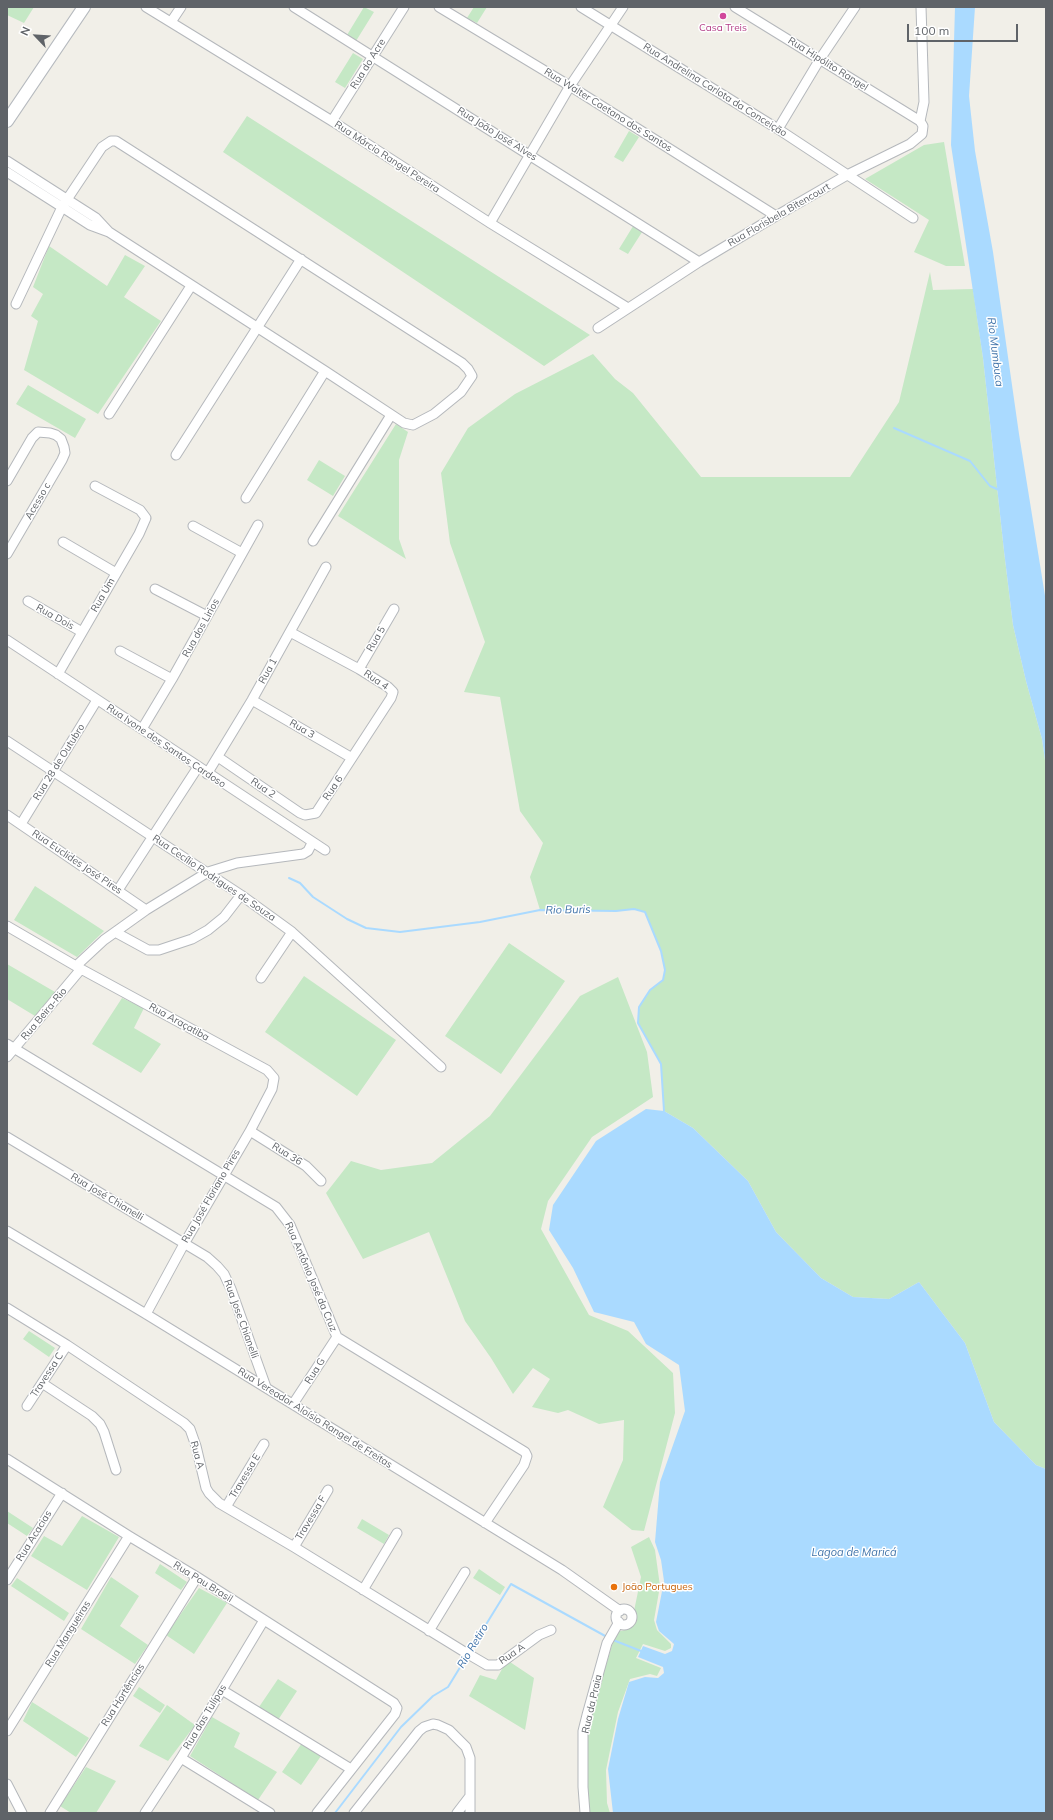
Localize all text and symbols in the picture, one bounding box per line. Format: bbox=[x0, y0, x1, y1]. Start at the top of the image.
marker: Casa Treis bbox=[718, 11, 728, 21]
north arrow bbox=[16, 16, 56, 56]
scale bar bbox=[909, 16, 1020, 42]
place label: Casa Treis bbox=[699, 22, 747, 34]
text: 100 m bbox=[914, 23, 949, 38]
text: N bbox=[17, 24, 33, 38]
street label: Rua Hipólito Rangel bbox=[786, 34, 870, 94]
street label: Rua do Acre bbox=[348, 37, 388, 91]
street label: Rua Andrelina Carlota da Conceição bbox=[641, 41, 789, 139]
street label: Rua Walter Caetano dos Santos bbox=[542, 66, 674, 154]
street label: Rua João José Alves bbox=[455, 105, 539, 163]
street label: Rua Márcio Rangel Pereira bbox=[332, 118, 442, 196]
street label: Rua Florisbela Bitencourt bbox=[726, 181, 832, 249]
water label: Rio Mumbuca bbox=[984, 317, 1006, 387]
street label: Acesso c bbox=[23, 480, 53, 522]
street label: Rua Um bbox=[88, 576, 118, 614]
street label: Rua dos Lirios bbox=[180, 597, 222, 659]
street label: Rua Dois bbox=[34, 602, 76, 632]
street label: Rua 5 bbox=[364, 624, 388, 654]
street label: Rua 1 bbox=[256, 656, 280, 686]
street label: Rua 4 bbox=[361, 667, 391, 693]
street label: Rua Ivone dos Santos Cardoso bbox=[104, 701, 228, 791]
street label: Rua 3 bbox=[287, 717, 317, 741]
street label: Rua 28 de Outubro bbox=[31, 722, 87, 802]
street label: Rua 6 bbox=[320, 773, 346, 803]
street label: Rua 2 bbox=[248, 775, 278, 801]
street label: Rua Euclides José Pires bbox=[29, 827, 125, 897]
street label: Rua Cecílio Rodrigues de Souza bbox=[150, 832, 278, 924]
water label: Rio Buris bbox=[545, 903, 591, 917]
street label: Rua Beira-Rio bbox=[19, 985, 69, 1043]
street label: Rua Araçatiba bbox=[147, 1001, 211, 1043]
street label: Rua 36 bbox=[270, 1140, 304, 1168]
street label: Rua José Floriano Pires bbox=[179, 1147, 243, 1245]
street label: Rua José Chianelli bbox=[68, 1171, 146, 1223]
street label: Rua Antônio José da Cruz bbox=[282, 1220, 340, 1334]
street label: Rua Jose Chianelli bbox=[221, 1278, 261, 1360]
street label: Travessa C bbox=[28, 1350, 66, 1400]
street label: Rua G bbox=[302, 1356, 328, 1386]
street label: Rua Vereador Aloísio Rangel de Freitas bbox=[235, 1365, 395, 1471]
street label: Rua A bbox=[187, 1440, 207, 1470]
street label: Travessa E bbox=[227, 1452, 263, 1500]
street label: Travessa F bbox=[293, 1494, 329, 1542]
street label: Rua Acacias bbox=[14, 1508, 54, 1564]
water label: Lagoa de Maricá bbox=[811, 1546, 897, 1560]
street label: Rua Pau Brasil bbox=[171, 1559, 235, 1605]
place label: João Portugues bbox=[622, 1581, 693, 1593]
marker: João Portugues bbox=[609, 1582, 619, 1592]
street label: Rua Mangueiras bbox=[43, 1599, 93, 1669]
water label: Rio Retiro bbox=[455, 1621, 491, 1671]
street label: Rua A bbox=[497, 1641, 527, 1667]
street label: Rua Hortências bbox=[99, 1661, 147, 1729]
street label: Rua da Praia bbox=[579, 1673, 605, 1735]
street label: Rua das Tulípas bbox=[181, 1682, 229, 1752]

